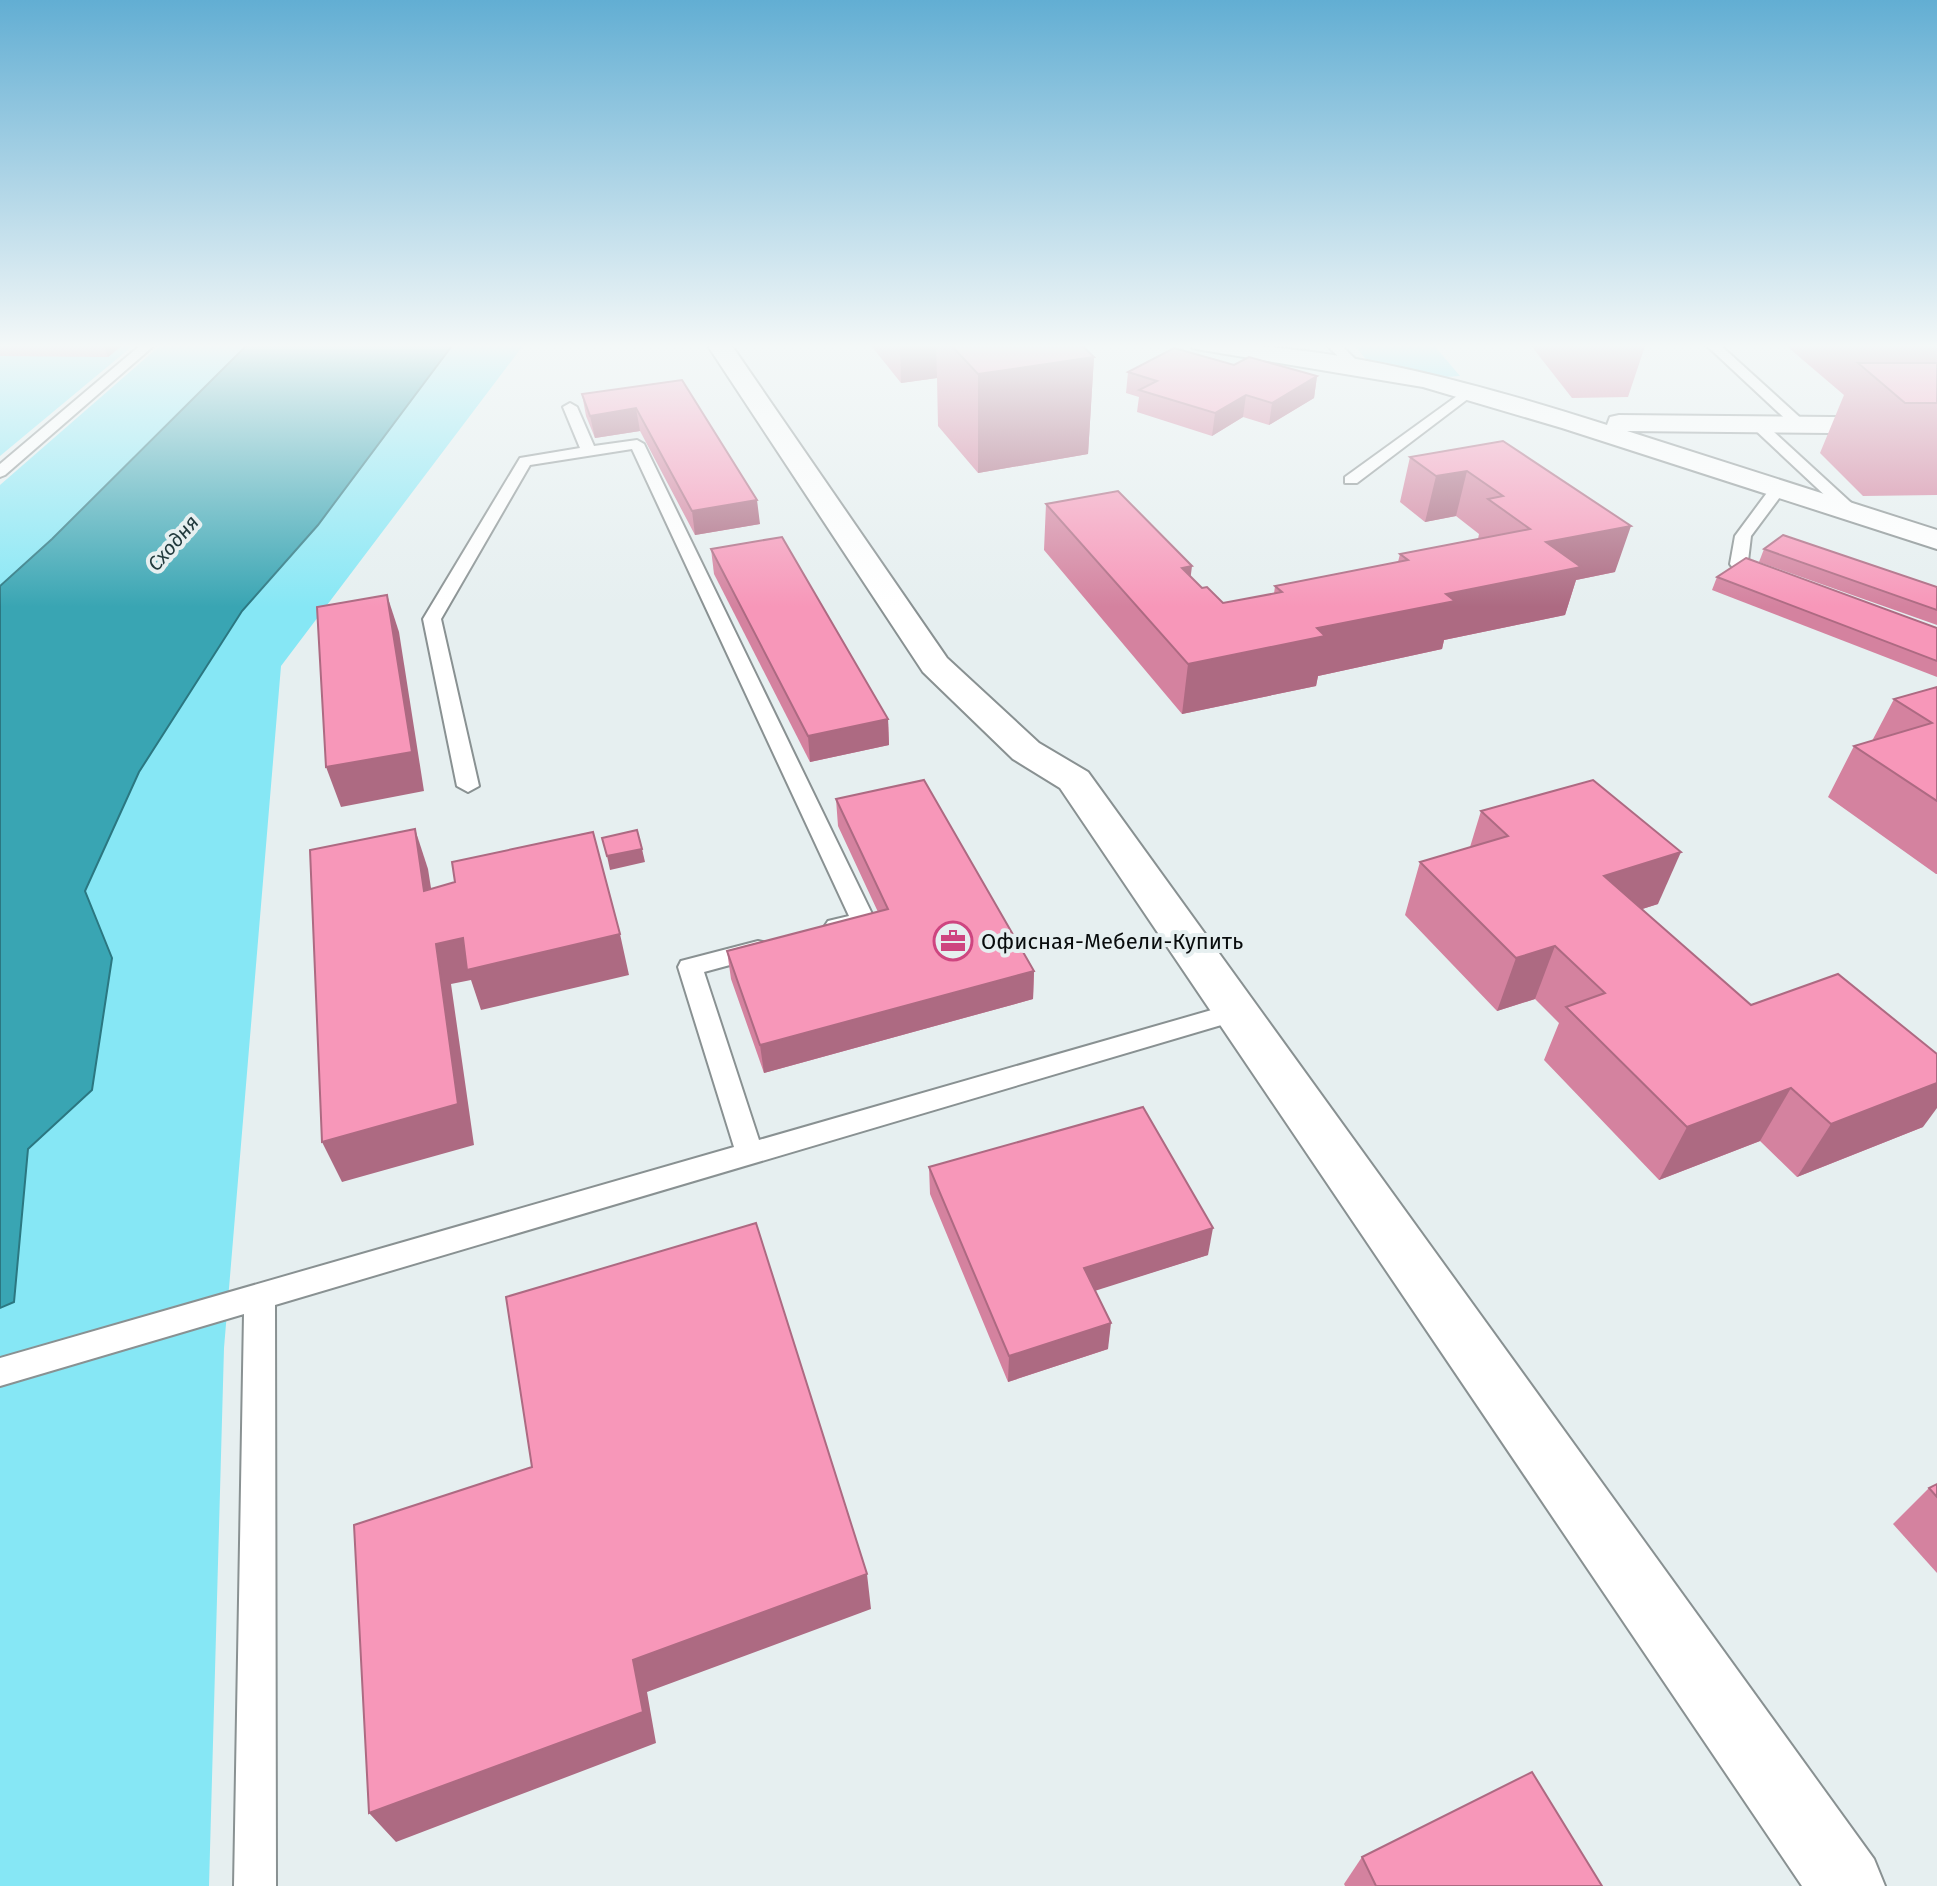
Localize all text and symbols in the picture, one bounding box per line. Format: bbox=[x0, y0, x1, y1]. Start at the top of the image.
water label: Сходня bbox=[142, 510, 204, 576]
office icon: Офисная-Мебели-Купить bbox=[932, 920, 974, 962]
place label: Офисная-Мебели-Купить bbox=[981, 928, 1243, 955]

